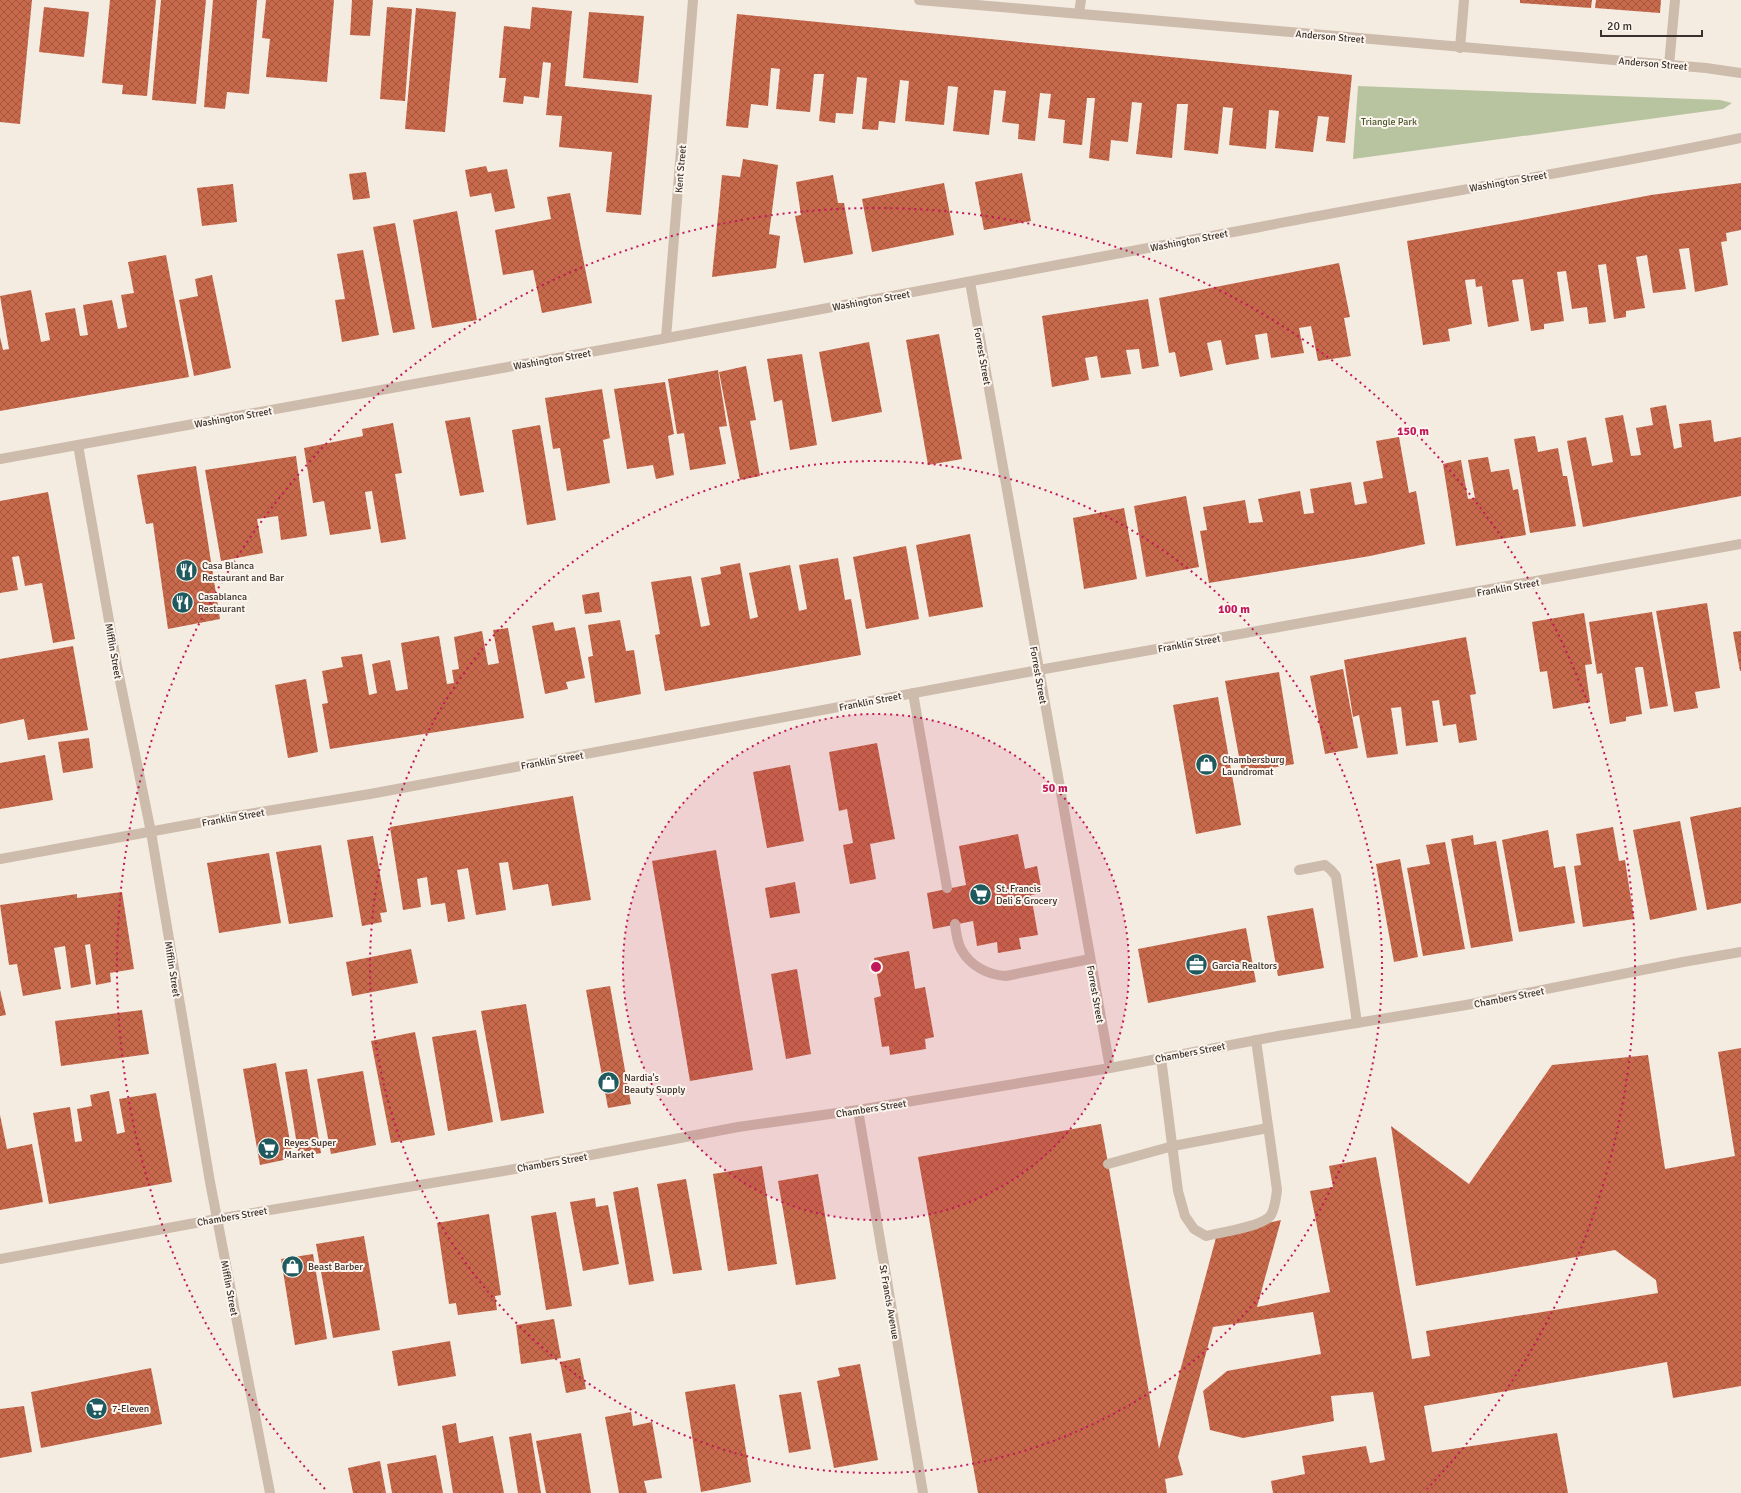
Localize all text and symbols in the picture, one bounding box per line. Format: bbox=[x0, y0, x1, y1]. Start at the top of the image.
scale bar bbox=[1601, 12, 1702, 38]
text: 20 m bbox=[1607, 19, 1632, 34]
street label: Anderson Street bbox=[1295, 28, 1365, 46]
street label: Anderson Street bbox=[1618, 55, 1688, 73]
park label: Triangle Park bbox=[1361, 116, 1417, 128]
street label: Kent Street bbox=[673, 144, 689, 194]
street label: Washington Street bbox=[1468, 169, 1549, 195]
street label: Washington Street bbox=[1149, 227, 1229, 254]
street label: Washington Street bbox=[831, 288, 912, 314]
street label: Forrest Street bbox=[971, 326, 993, 386]
street label: Washington Street bbox=[512, 347, 593, 373]
street label: Washington Street bbox=[193, 405, 274, 431]
text: 150 m bbox=[1397, 424, 1429, 439]
restaurant icon: Casa Blanca Restaurant and Bar bbox=[173, 558, 199, 584]
place label: Casa Blanca Restaurant and Bar bbox=[202, 560, 284, 584]
street label: Franklin Street bbox=[1476, 576, 1541, 599]
restaurant icon: Casablanca Restaurant bbox=[169, 589, 195, 615]
place label: Casablanca Restaurant bbox=[198, 591, 247, 615]
text: 100 m bbox=[1218, 602, 1250, 617]
street label: Mifflin Street bbox=[102, 622, 124, 680]
street label: Franklin Street bbox=[1157, 632, 1222, 655]
street label: Forrest Street bbox=[1027, 645, 1049, 705]
street label: Franklin Street bbox=[838, 690, 903, 714]
street label: Franklin Street bbox=[520, 749, 585, 772]
shop icon: Chambersburg Laundromat bbox=[1194, 752, 1220, 778]
place label: Chambersburg Laundromat bbox=[1222, 754, 1284, 778]
text: 50 m bbox=[1042, 781, 1068, 796]
street label: Franklin Street bbox=[201, 806, 266, 829]
supermarket icon: St. Francis Deli & Grocery bbox=[968, 881, 994, 907]
place label: St. Francis Deli & Grocery bbox=[996, 883, 1057, 907]
street label: Mifflin Street bbox=[162, 940, 182, 998]
office icon: Garcia Realtors bbox=[1184, 952, 1210, 978]
centre of rings bbox=[869, 960, 883, 974]
place label: Garcia Realtors bbox=[1212, 960, 1278, 972]
street label: Forrest Street bbox=[1084, 964, 1106, 1024]
street label: Chambers Street bbox=[1473, 985, 1546, 1011]
street label: Chambers Street bbox=[1154, 1040, 1227, 1066]
shop icon: Nardia's Beauty Supply bbox=[595, 1070, 621, 1096]
place label: Nardia's Beauty Supply bbox=[624, 1072, 685, 1096]
street label: Chambers Street bbox=[835, 1097, 908, 1120]
supermarket icon: Reyes Super Market bbox=[256, 1135, 282, 1161]
place label: Reyes Super Market bbox=[284, 1137, 336, 1161]
street label: Chambers Street bbox=[516, 1151, 589, 1175]
street label: Chambers Street bbox=[196, 1205, 269, 1229]
shop icon: Beast Barber bbox=[280, 1253, 306, 1279]
street label: Mifflin Street bbox=[218, 1259, 240, 1317]
place label: Beast Barber bbox=[308, 1261, 363, 1273]
street label: St Francis Avenue bbox=[877, 1264, 902, 1341]
supermarket icon: 7-Eleven bbox=[83, 1395, 109, 1421]
place label: 7-Eleven bbox=[112, 1403, 149, 1415]

